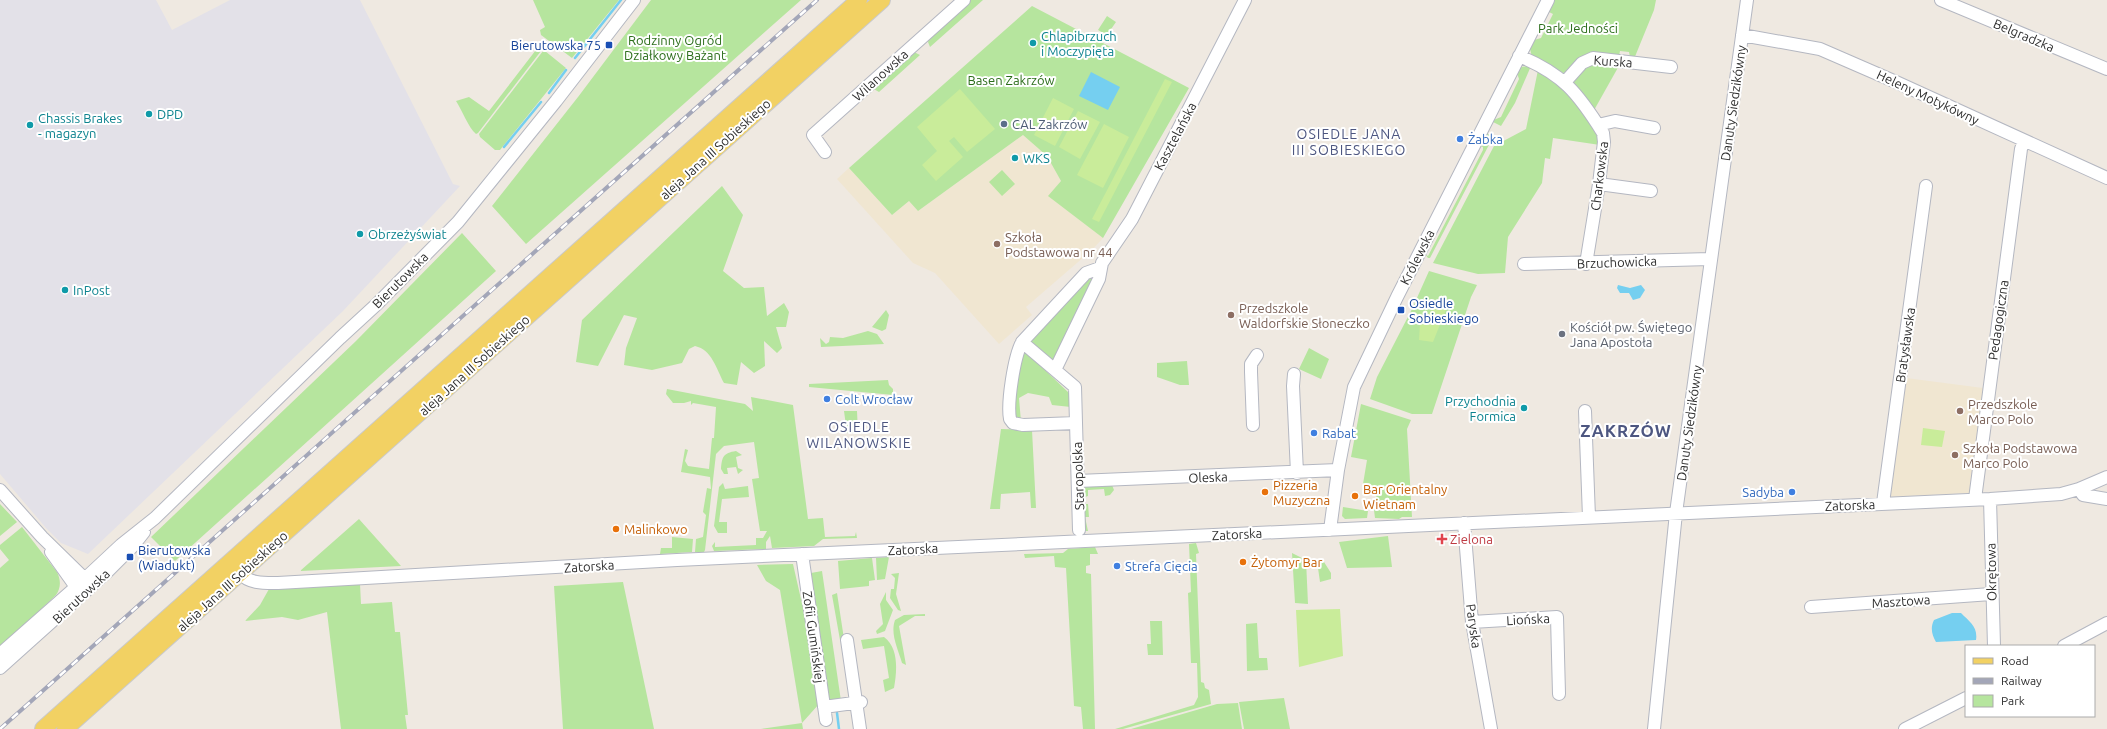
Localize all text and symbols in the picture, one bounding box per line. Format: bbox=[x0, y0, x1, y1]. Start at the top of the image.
street label: Belgradzka bbox=[1991, 16, 2057, 54]
park label: Park Jedności bbox=[1538, 21, 1618, 35]
place label: Chlapibrzuch i Moczypięta bbox=[1041, 29, 1117, 58]
park label: Rodzinny Ogród Działkowy Bażant bbox=[624, 33, 726, 62]
place label: Bierutowska 75 bbox=[511, 38, 601, 52]
marker: Chlapibrzuch i Moczypięta bbox=[1028, 38, 1038, 48]
marker: Bierutowska 75 bbox=[604, 40, 614, 50]
street label: Danuty Siedzikówny bbox=[1718, 44, 1748, 162]
street label: Wilanowska bbox=[849, 47, 911, 103]
street label: Kurska bbox=[1593, 53, 1633, 69]
street label: Heleny Motykówny bbox=[1875, 67, 1981, 127]
park label: Basen Zakrzów bbox=[967, 73, 1055, 87]
street label: aleja Jana III Sobieskiego bbox=[657, 96, 773, 202]
street label: Kasztelańska bbox=[1151, 100, 1199, 172]
place label: DPD bbox=[157, 107, 183, 121]
marker: DPD bbox=[144, 109, 154, 119]
place label: Chassis Brakes - magazyn bbox=[38, 111, 123, 140]
place label: CAL Zakrzów bbox=[1012, 117, 1087, 131]
marker: CAL Zakrzów bbox=[999, 119, 1009, 129]
marker: Chassis Brakes - magazyn bbox=[25, 120, 35, 130]
district label: OSIEDLE JANA III SOBIESKIEGO bbox=[1292, 126, 1406, 158]
place label: Żabka bbox=[1468, 131, 1503, 146]
marker: Żabka bbox=[1455, 134, 1465, 144]
street label: Charkowska bbox=[1588, 140, 1610, 212]
place label: WKS bbox=[1023, 151, 1050, 165]
marker: WKS bbox=[1010, 153, 1020, 163]
place label: Obrzeżyświat bbox=[368, 227, 447, 241]
street label: Królewska bbox=[1397, 227, 1437, 287]
marker: Obrzeżyświat bbox=[355, 229, 365, 239]
place label: Szkoła Podstawowa nr 44 bbox=[1005, 230, 1113, 259]
marker: Szkoła Podstawowa nr 44 bbox=[992, 239, 1002, 249]
street label: Bierutowska bbox=[369, 249, 431, 311]
street label: Brzuchowicka bbox=[1577, 254, 1657, 270]
street label: Pedagogiczna bbox=[1985, 279, 2011, 361]
place label: InPost bbox=[73, 283, 110, 297]
marker: InPost bbox=[60, 285, 70, 295]
place label: Osiedle Sobieskiego bbox=[1409, 296, 1479, 325]
place label: Przedszkole Waldorfskie Słoneczko bbox=[1239, 301, 1370, 330]
marker: Osiedle Sobieskiego bbox=[1396, 305, 1406, 315]
street label: Bratysławska bbox=[1893, 306, 1917, 384]
marker: Przedszkole Waldorfskie Słoneczko bbox=[1226, 310, 1236, 320]
street label: aleja Jana III Sobieskiego bbox=[416, 312, 532, 418]
place label: Kościół pw. Świętego Jana Apostoła bbox=[1570, 320, 1692, 349]
marker: Kościół pw. Świętego Jana Apostoła bbox=[1557, 329, 1567, 339]
street label: Danuty Siedzikówny bbox=[1674, 364, 1704, 482]
place label: Colt Wrocław bbox=[835, 392, 913, 406]
marker: Colt Wrocław bbox=[822, 394, 832, 404]
place label: Przychodnia Formica bbox=[1445, 394, 1516, 423]
place label: Przedszkole Marco Polo bbox=[1968, 397, 2037, 426]
marker: Przychodnia Formica bbox=[1519, 403, 1529, 413]
marker: Przedszkole Marco Polo bbox=[1955, 406, 1965, 416]
district label: OSIEDLE WILANOWSKIE bbox=[806, 419, 912, 451]
district label: ZAKRZÓW bbox=[1580, 420, 1672, 440]
place label: Rabat bbox=[1322, 426, 1356, 440]
marker: Rabat bbox=[1309, 428, 1319, 438]
street label: Staropolska bbox=[1070, 441, 1086, 511]
place label: Szkoła Podstawowa Marco Polo bbox=[1963, 441, 2078, 470]
marker: Szkoła Podstawowa Marco Polo bbox=[1950, 450, 1960, 460]
street label: Oleska bbox=[1188, 469, 1228, 485]
place label: Pizzeria Muzyczna bbox=[1273, 478, 1330, 507]
place label: Bar Orientalny Wietnam bbox=[1363, 482, 1447, 511]
place label: Sadyba bbox=[1742, 485, 1784, 499]
marker: Pizzeria Muzyczna bbox=[1260, 487, 1270, 497]
marker: Sadyba bbox=[1787, 487, 1797, 497]
marker: Bar Orientalny Wietnam bbox=[1350, 491, 1360, 501]
street label: Zatorska bbox=[1824, 497, 1876, 513]
place label: Malinkowo bbox=[624, 522, 688, 536]
marker: Malinkowo bbox=[611, 524, 621, 534]
street label: Zatorska bbox=[1211, 526, 1263, 542]
street label: aleja Jana III Sobieskiego bbox=[174, 528, 290, 634]
place label: Zielona bbox=[1450, 532, 1493, 546]
marker: Zielona bbox=[1437, 534, 1447, 544]
street label: Zatorska bbox=[887, 541, 939, 557]
place label: Bierutowska (Wiadukt) bbox=[138, 543, 211, 573]
street label: Okrętowa bbox=[1983, 543, 1999, 601]
marker: Bierutowska (Wiadukt) bbox=[125, 552, 135, 562]
place label: Żytomyr Bar bbox=[1251, 554, 1322, 569]
street label: Zatorska bbox=[563, 557, 615, 575]
marker: Żytomyr Bar bbox=[1238, 557, 1248, 567]
place label: Strefa Cięcia bbox=[1125, 559, 1198, 573]
marker: Strefa Cięcia bbox=[1112, 561, 1122, 571]
street label: Bierutowska bbox=[50, 566, 112, 626]
street label: Zofii Gumińskiej bbox=[801, 590, 827, 684]
street label: Masztowa bbox=[1871, 592, 1931, 610]
street label: Paryska bbox=[1464, 603, 1484, 649]
street label: Liońska bbox=[1506, 611, 1550, 627]
legend bbox=[1965, 645, 2095, 717]
text: Road bbox=[2001, 654, 2029, 667]
text: Railway bbox=[2001, 674, 2042, 687]
text: Park bbox=[2001, 694, 2025, 707]

